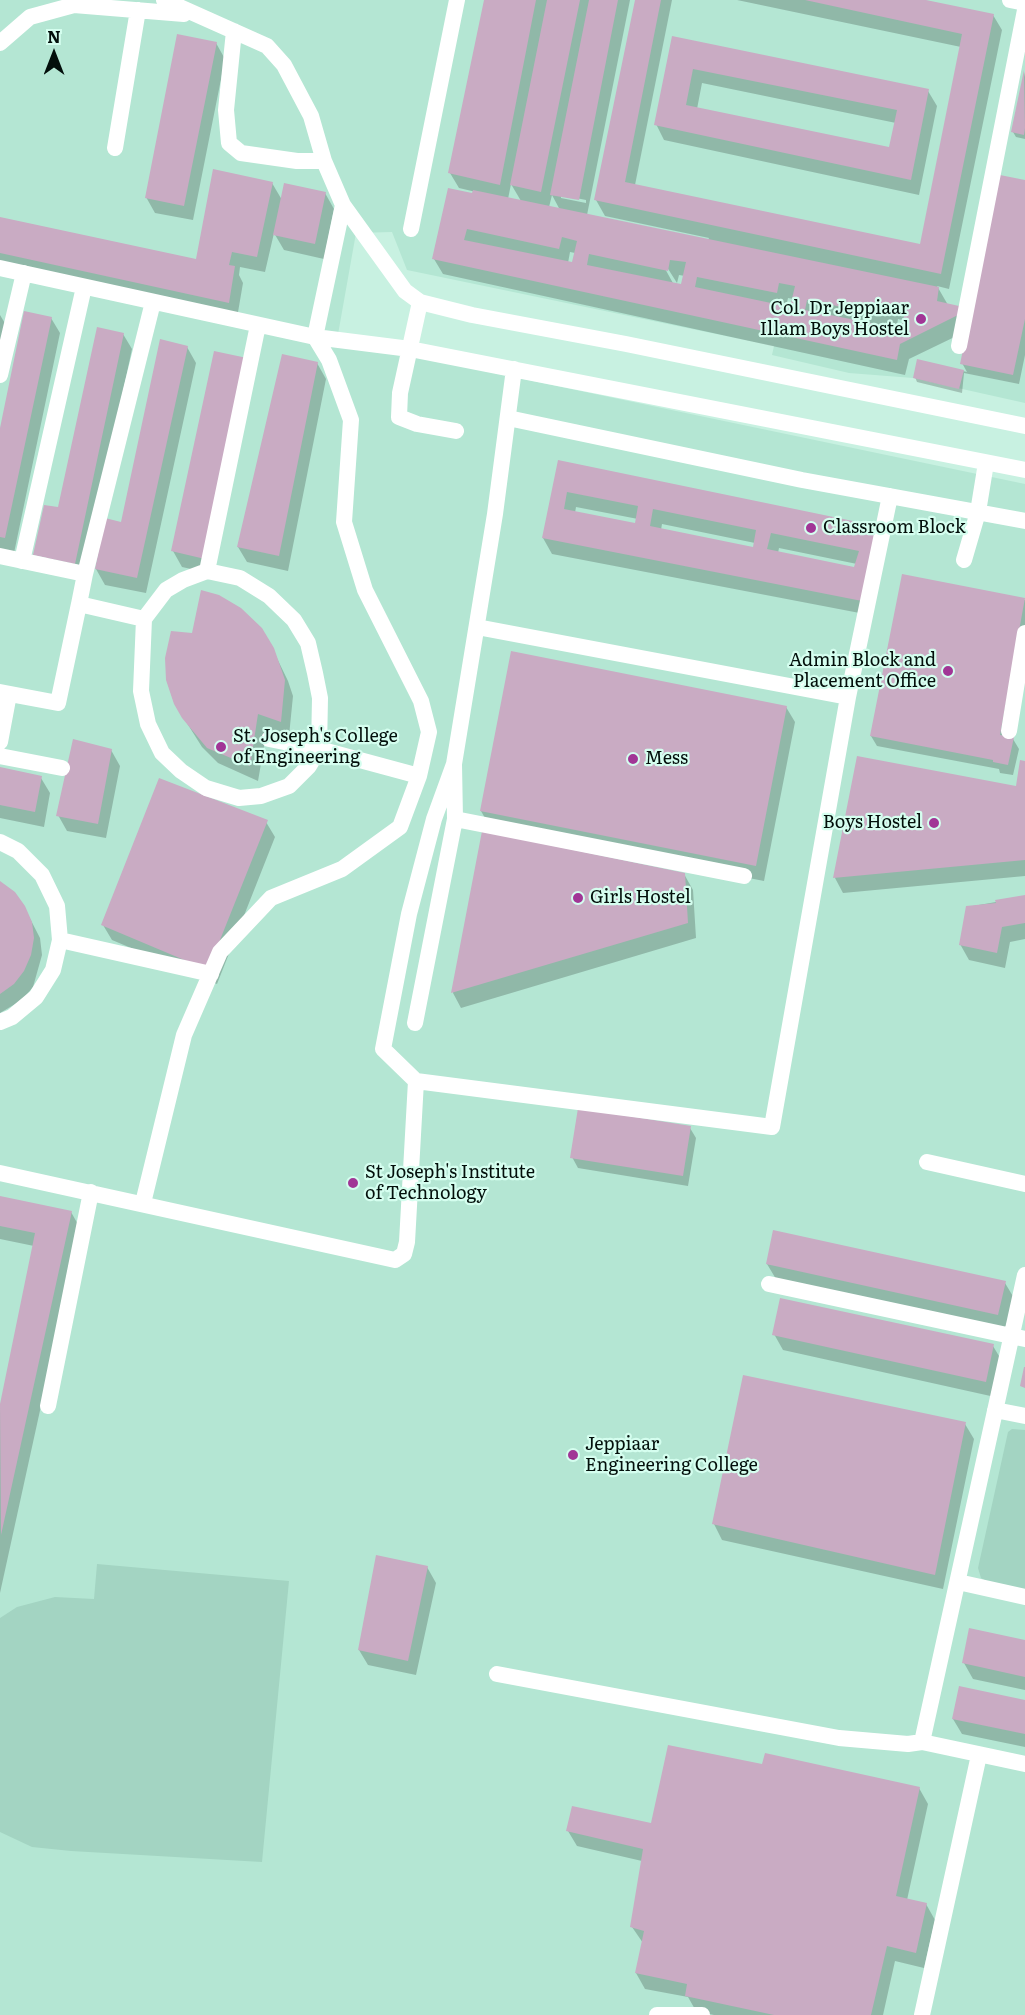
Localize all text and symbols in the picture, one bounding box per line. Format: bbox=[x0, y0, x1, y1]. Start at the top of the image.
north arrow bbox=[24, 24, 84, 84]
text: N bbox=[47, 24, 61, 48]
place label: Col. Dr Jeppiaar Illam Boys Hostel bbox=[760, 298, 909, 340]
marker: Col. Dr Jeppiaar Illam Boys Hostel bbox=[914, 312, 928, 326]
place label: Classroom Block bbox=[823, 517, 966, 539]
marker: Classroom Block bbox=[804, 521, 818, 535]
place label: Admin Block and Placement Office bbox=[789, 650, 936, 692]
marker: Admin Block and Placement Office bbox=[941, 664, 955, 678]
place label: St. Joseph's College of Engineering bbox=[233, 726, 398, 768]
marker: St. Joseph's College of Engineering bbox=[214, 740, 228, 754]
place label: Mess bbox=[645, 748, 688, 770]
marker: Mess bbox=[626, 752, 640, 766]
place label: Boys Hostel bbox=[823, 812, 922, 834]
marker: Boys Hostel bbox=[927, 816, 941, 830]
place label: Girls Hostel bbox=[590, 887, 691, 909]
marker: Girls Hostel bbox=[571, 891, 585, 905]
place label: St Joseph's Institute of Technology bbox=[365, 1162, 535, 1204]
marker: St Joseph's Institute of Technology bbox=[346, 1176, 360, 1190]
place label: Jeppiaar Engineering College bbox=[585, 1434, 758, 1476]
marker: Jeppiaar Engineering College bbox=[566, 1448, 580, 1462]

